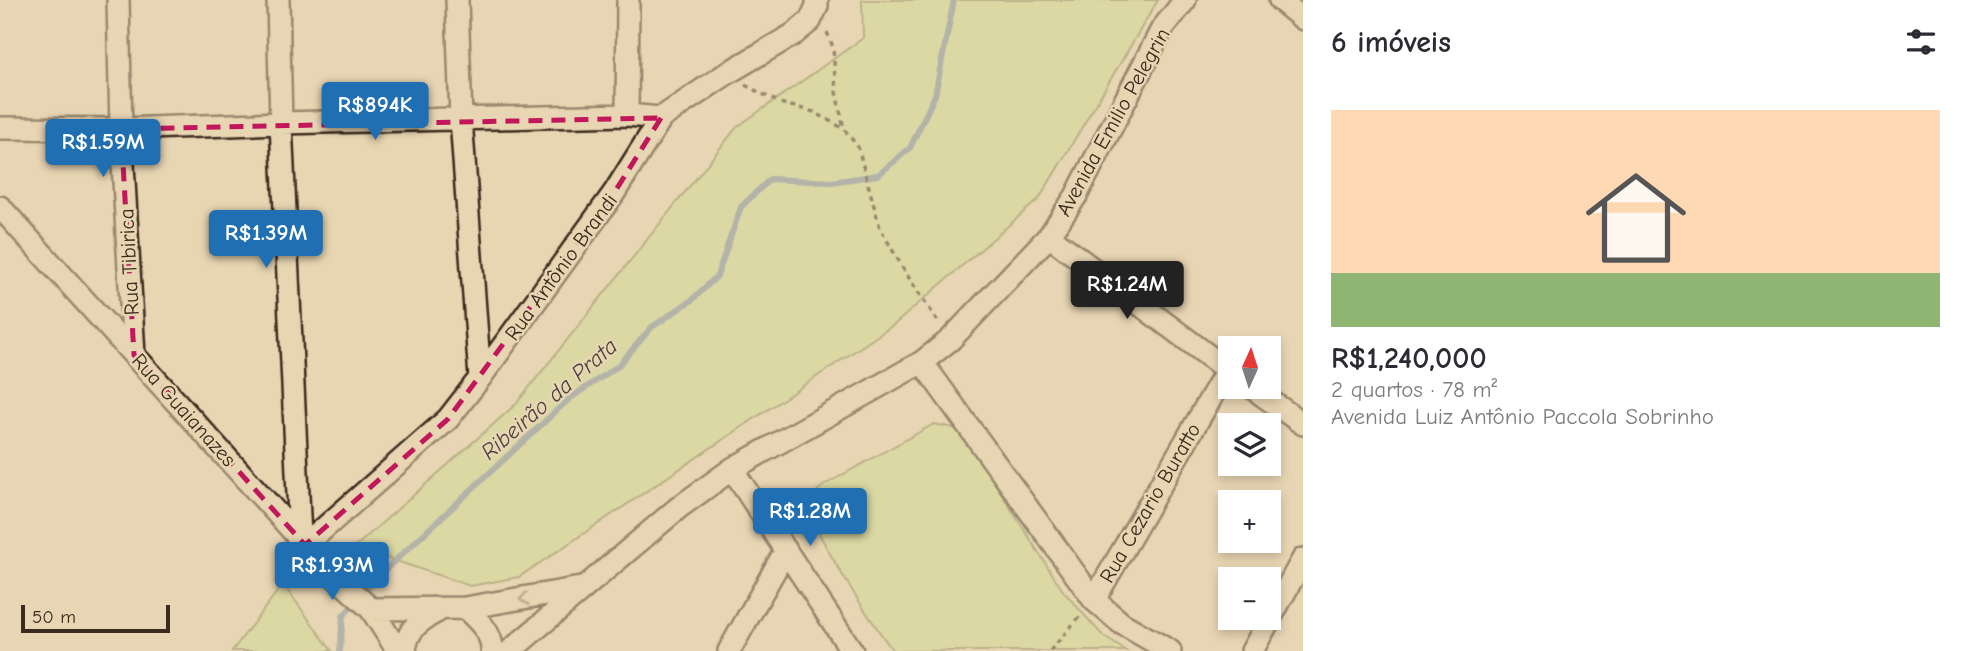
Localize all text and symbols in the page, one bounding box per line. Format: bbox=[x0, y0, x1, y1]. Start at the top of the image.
icon: filters bbox=[1902, 23, 1940, 61]
street label: Avenida Emilio Pelegrin bbox=[1051, 24, 1175, 220]
text: 6 imóveis bbox=[1331, 25, 1451, 60]
pin: R$894K bbox=[318, 82, 432, 142]
text: R$894K bbox=[338, 91, 412, 118]
pin: R$1.59M bbox=[38, 120, 168, 179]
text: R$1.59M bbox=[61, 128, 145, 155]
icon: home bbox=[1573, 155, 1699, 281]
street label: Rua Antônio Brandi bbox=[500, 189, 622, 345]
street label: Rua Tibirica bbox=[114, 208, 144, 316]
pin: R$1.39M bbox=[201, 210, 331, 270]
text: R$1.39M bbox=[225, 219, 307, 246]
pin: R$1.24M bbox=[1062, 262, 1192, 321]
text: R$1.24M bbox=[1087, 270, 1167, 297]
water label: Ribeirão da Prata bbox=[475, 332, 623, 465]
north arrow bbox=[1218, 336, 1281, 399]
map controls bbox=[1218, 336, 1281, 630]
text: R$1,240,000 bbox=[1331, 341, 1487, 376]
street label: Rua Guaianazes bbox=[127, 349, 241, 471]
text: 2 quartos · 78 m² bbox=[1331, 376, 1497, 403]
text: Avenida Luiz Antônio Paccola Sobrinho bbox=[1331, 403, 1714, 430]
button: layers bbox=[1218, 413, 1281, 476]
street label: Rua Cezario Buratto bbox=[1095, 419, 1205, 587]
pin: R$1.28M bbox=[745, 489, 875, 548]
button: + bbox=[1218, 490, 1281, 553]
text: R$1.28M bbox=[769, 497, 851, 524]
pin: R$1.93M bbox=[267, 542, 397, 602]
text: R$1.93M bbox=[291, 551, 373, 578]
button: − bbox=[1218, 567, 1281, 630]
one-way arrow bbox=[518, 591, 530, 606]
scale bar bbox=[21, 602, 170, 634]
text: 50 m bbox=[32, 606, 76, 628]

